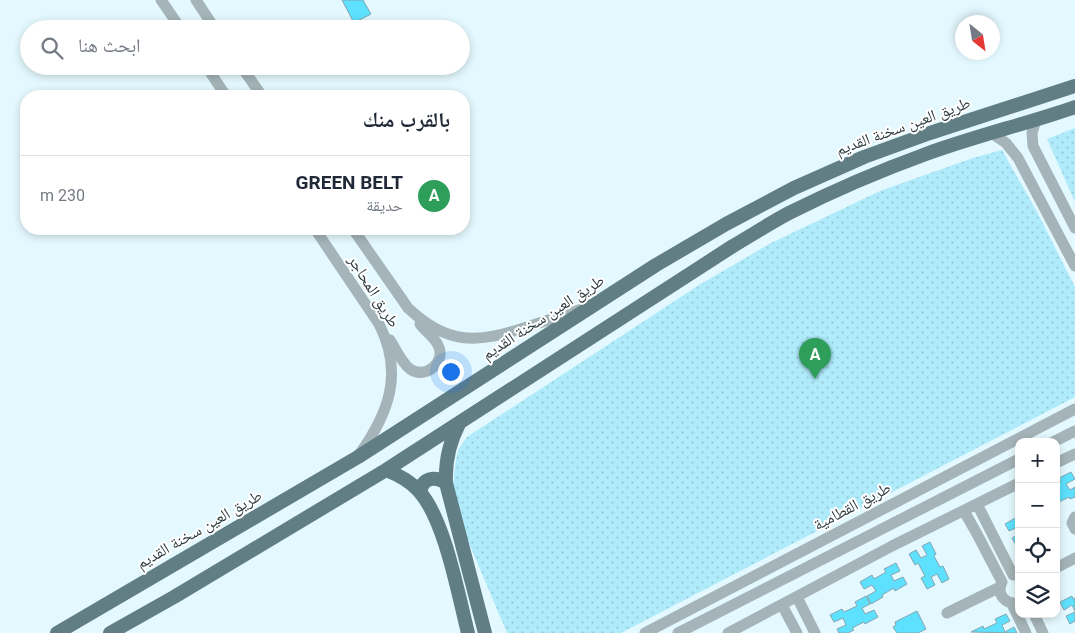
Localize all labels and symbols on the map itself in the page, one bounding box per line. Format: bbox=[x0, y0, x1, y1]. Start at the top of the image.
north arrow bbox=[955, 15, 1000, 60]
street label: طريق العين سخنة القديم bbox=[833, 93, 973, 160]
street label: طريق المحاجر bbox=[343, 250, 404, 331]
street label: طريق العين سخنة القديم bbox=[478, 270, 608, 364]
pin: A bbox=[799, 338, 831, 379]
your location bbox=[438, 359, 464, 385]
street label: طريق القطامية bbox=[810, 478, 894, 535]
street label: طريق العين سخنة القديم bbox=[133, 485, 266, 574]

